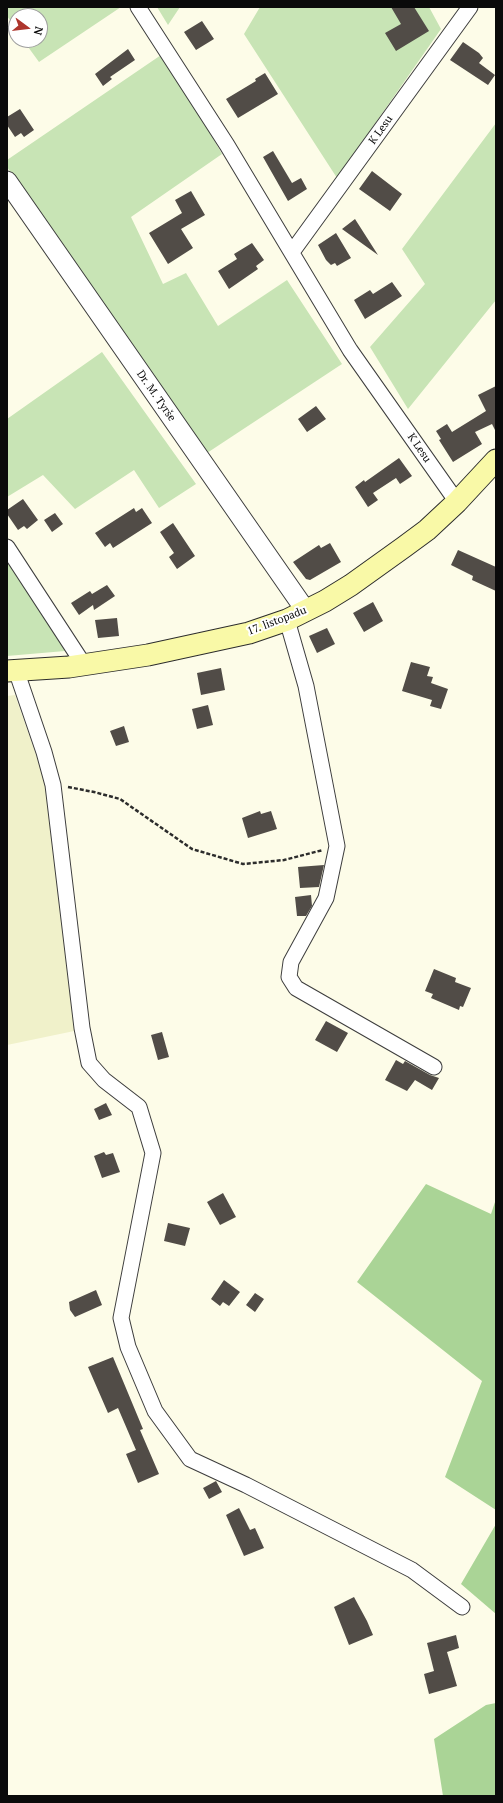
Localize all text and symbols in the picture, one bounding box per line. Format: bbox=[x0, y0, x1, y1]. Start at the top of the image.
north arrow bbox=[8, 8, 48, 48]
text: N bbox=[31, 25, 46, 37]
street label: K Lesu bbox=[366, 113, 396, 147]
street label: Dr. M. Tyrše bbox=[134, 368, 178, 424]
street label: K Lesu bbox=[404, 431, 434, 465]
street label: 17. listopadu bbox=[246, 604, 308, 638]

